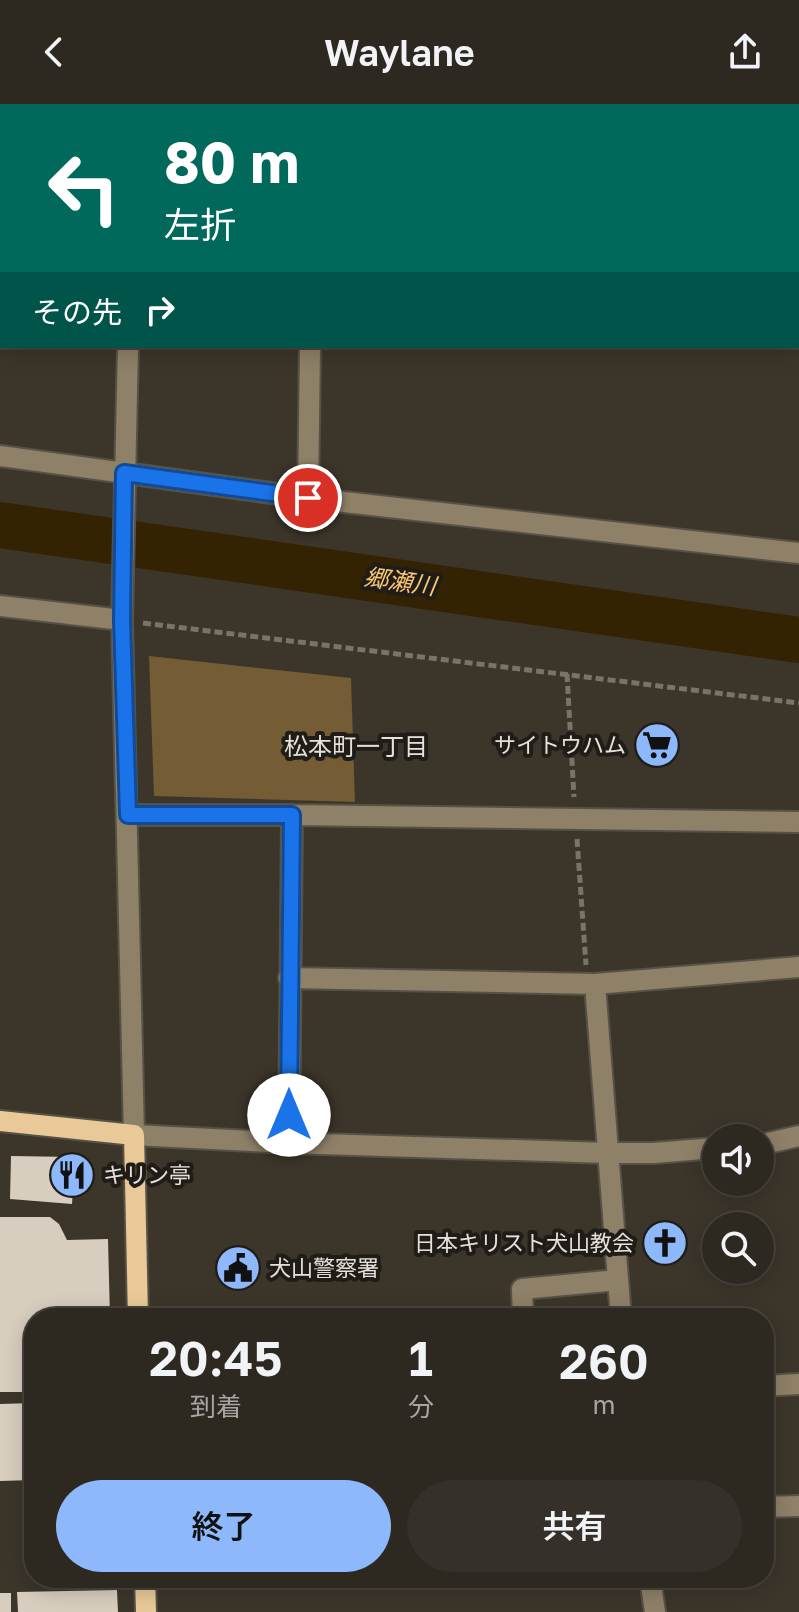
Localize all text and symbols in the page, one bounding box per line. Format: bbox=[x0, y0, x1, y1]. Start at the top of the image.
icon: back bbox=[32, 30, 76, 74]
icon: share bbox=[723, 30, 767, 74]
text: Waylane bbox=[324, 31, 475, 74]
text: 80 m bbox=[164, 128, 299, 195]
icon: left bbox=[32, 136, 136, 240]
text: 左折 bbox=[164, 203, 236, 246]
icon: right bbox=[138, 288, 182, 332]
text: その先 bbox=[32, 294, 122, 330]
pin bbox=[274, 464, 342, 532]
icon: arrive bbox=[286, 476, 330, 520]
water label: 郷瀬川 bbox=[363, 561, 441, 600]
supermarket icon: サイトウハム bbox=[633, 721, 681, 769]
district label: 松本町一丁目 bbox=[284, 731, 428, 760]
place label: サイトウハム bbox=[494, 731, 626, 758]
position arrow bbox=[247, 1073, 331, 1157]
map controls bbox=[702, 1124, 774, 1284]
button: sound bbox=[702, 1124, 774, 1196]
restaurant icon: キリン亭 bbox=[48, 1151, 96, 1199]
place label: キリン亭 bbox=[103, 1161, 191, 1188]
button: search bbox=[702, 1212, 774, 1284]
church icon: 日本キリスト犬山教会 bbox=[641, 1219, 689, 1267]
place label: 日本キリスト犬山教会 bbox=[414, 1229, 634, 1256]
public building icon: 犬山警察署 bbox=[214, 1244, 262, 1292]
place label: 犬山警察署 bbox=[269, 1254, 379, 1281]
text: 20:45 bbox=[149, 1329, 283, 1387]
text: 1 bbox=[409, 1329, 433, 1387]
text: 260 bbox=[559, 1332, 649, 1390]
text: m bbox=[592, 1389, 615, 1420]
text: 到着 bbox=[190, 1391, 242, 1422]
text: 分 bbox=[408, 1391, 434, 1422]
button: 終了 bbox=[56, 1480, 391, 1572]
button: 共有 bbox=[407, 1480, 742, 1572]

